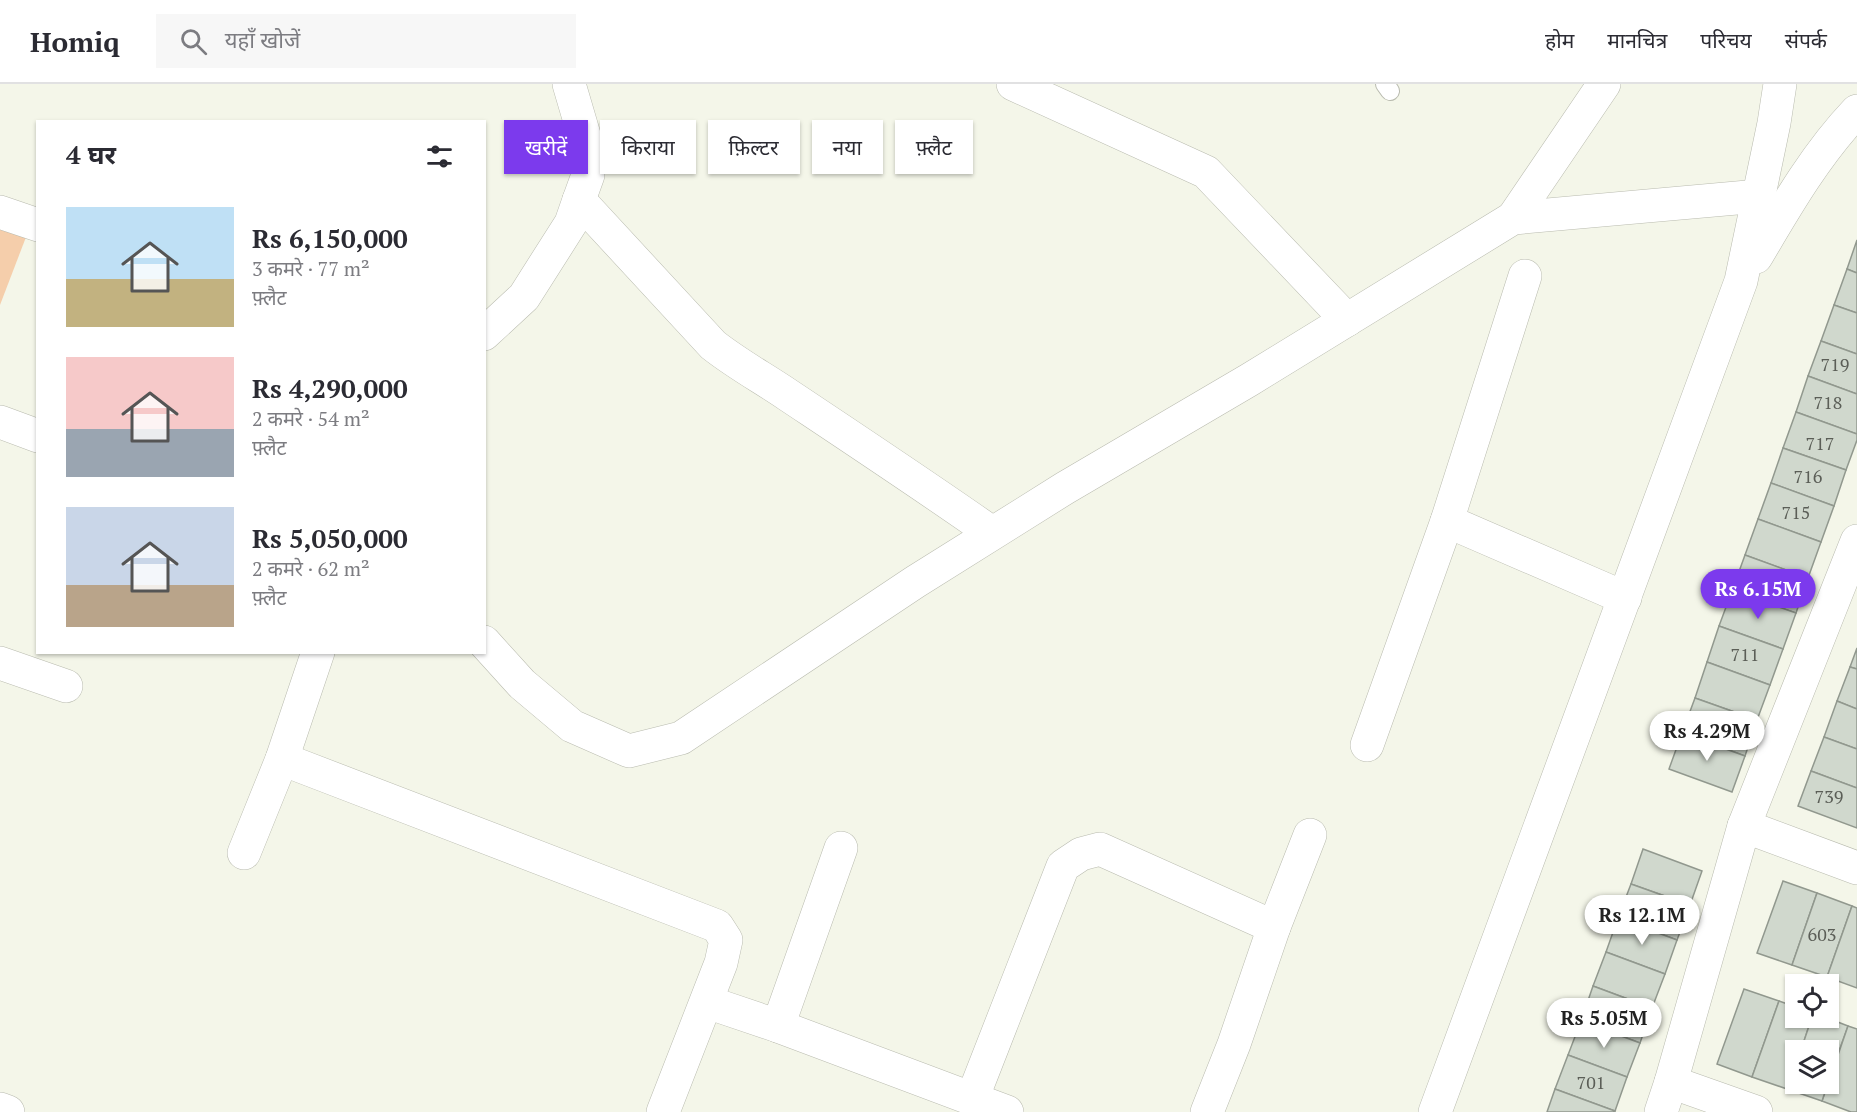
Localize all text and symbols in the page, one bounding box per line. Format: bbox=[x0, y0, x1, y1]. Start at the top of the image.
search box bbox=[156, 14, 576, 68]
text: Homiq bbox=[30, 23, 120, 60]
icon: search bbox=[177, 25, 210, 58]
text: यहाँ खोजें bbox=[225, 25, 300, 54]
text: होम bbox=[1545, 26, 1574, 54]
text: मानचित्र bbox=[1607, 26, 1667, 54]
text: परिचय bbox=[1700, 26, 1752, 54]
text: संपर्क bbox=[1785, 26, 1827, 54]
chip: खरीदें bbox=[504, 120, 588, 174]
chip: किराया bbox=[600, 120, 696, 174]
chip: फ़िल्टर bbox=[708, 120, 800, 174]
chip: नया bbox=[812, 120, 883, 174]
chip: फ़्लैट bbox=[895, 120, 973, 174]
text: 4 घर bbox=[66, 137, 116, 171]
icon: filters bbox=[423, 140, 456, 173]
text: Rs 6,150,000 bbox=[252, 221, 408, 255]
icon: home bbox=[114, 231, 186, 303]
text: 3 कमरे · 77 m² bbox=[252, 255, 370, 282]
text: फ़्लैट bbox=[252, 284, 287, 311]
house number: 719 bbox=[1821, 352, 1849, 376]
text: Rs 4,290,000 bbox=[252, 371, 408, 405]
icon: home bbox=[114, 381, 186, 453]
house number: 718 bbox=[1814, 390, 1842, 414]
text: 2 कमरे · 54 m² bbox=[252, 405, 370, 432]
house number: 717 bbox=[1806, 431, 1834, 455]
text: फ़्लैट bbox=[252, 434, 287, 461]
house number: 716 bbox=[1794, 464, 1823, 488]
house number: 715 bbox=[1782, 500, 1810, 524]
text: Rs 5,050,000 bbox=[252, 521, 408, 555]
icon: home bbox=[114, 531, 186, 603]
text: 2 कमरे · 62 m² bbox=[252, 555, 370, 582]
pin: Rs 6.15M bbox=[1696, 569, 1820, 620]
text: Rs 6.15M bbox=[1715, 575, 1801, 602]
text: फ़्लैट bbox=[252, 584, 287, 611]
house number: 711 bbox=[1731, 642, 1759, 666]
pin: Rs 4.29M bbox=[1645, 711, 1769, 762]
text: Rs 4.29M bbox=[1664, 717, 1750, 744]
house number: 739 bbox=[1815, 784, 1843, 808]
pin: Rs 12.1M bbox=[1580, 895, 1704, 946]
text: Rs 12.1M bbox=[1599, 901, 1685, 928]
house number: 603 bbox=[1808, 922, 1836, 946]
map controls bbox=[1785, 974, 1839, 1094]
button: locate bbox=[1785, 974, 1839, 1028]
pin: Rs 5.05M bbox=[1542, 998, 1666, 1049]
text: Rs 5.05M bbox=[1561, 1004, 1647, 1031]
button: layers bbox=[1785, 1040, 1839, 1094]
house number: 701 bbox=[1577, 1070, 1605, 1094]

